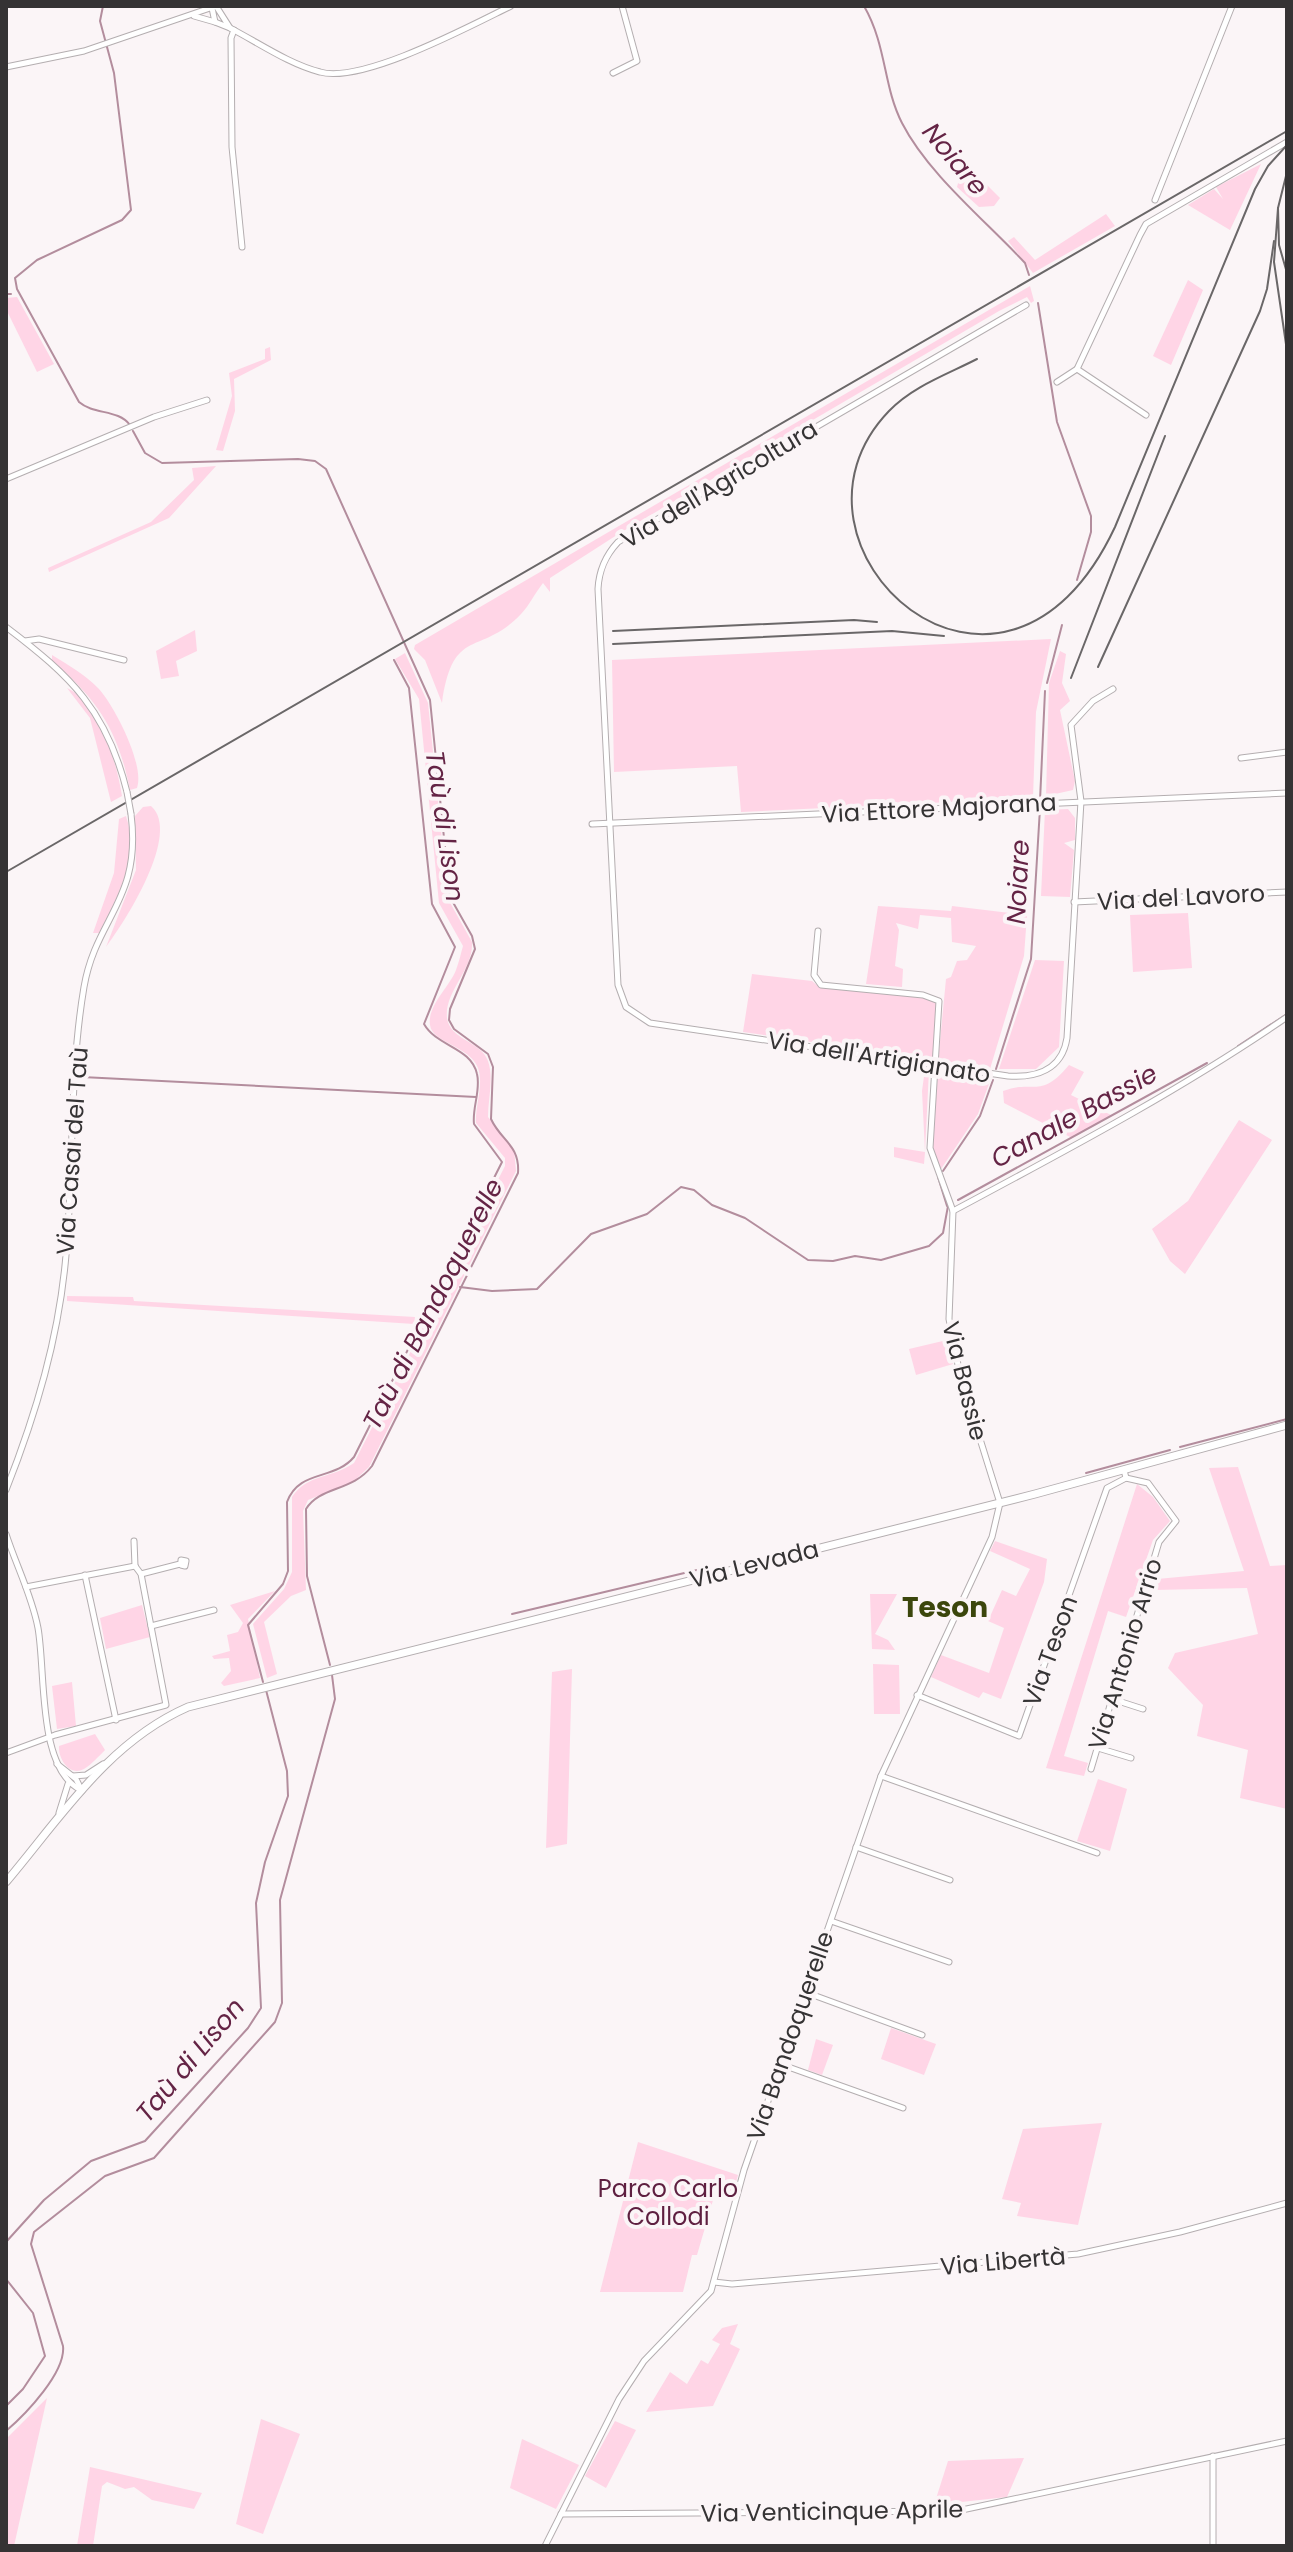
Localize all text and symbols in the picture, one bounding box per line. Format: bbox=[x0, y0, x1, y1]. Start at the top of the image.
water label: Noiare bbox=[914, 115, 996, 203]
street label: Via dell'Agricoltura bbox=[615, 412, 823, 556]
water label: Taù di Lison bbox=[417, 748, 473, 904]
street label: Via Ettore Majorana bbox=[821, 785, 1057, 831]
water label: Noiare bbox=[998, 839, 1038, 925]
street label: Via del Lavoro bbox=[1096, 876, 1266, 918]
street label: Via dell'Artigianato bbox=[765, 1023, 993, 1091]
street label: Via Casai del Taù bbox=[48, 1046, 96, 1256]
water label: Canale Bassie bbox=[984, 1055, 1164, 1177]
water label: Taù di Bandoquerelle bbox=[354, 1172, 512, 1436]
street label: Via Bassie bbox=[934, 1318, 996, 1444]
street label: Via Levada bbox=[686, 1532, 822, 1596]
street label: Via Antonio Arrio bbox=[1080, 1554, 1170, 1754]
district label: Teson bbox=[902, 1588, 988, 1627]
street label: Via Teson bbox=[1015, 1591, 1085, 1711]
street label: Via Bandoquerelle bbox=[739, 1927, 841, 2145]
water label: Taù di Lison bbox=[127, 1990, 253, 2130]
park label: Parco Carlo Collodi bbox=[598, 2172, 738, 2233]
street label: Via Libertà bbox=[939, 2239, 1067, 2283]
street label: Via Venticinque Aprile bbox=[700, 2492, 964, 2530]

